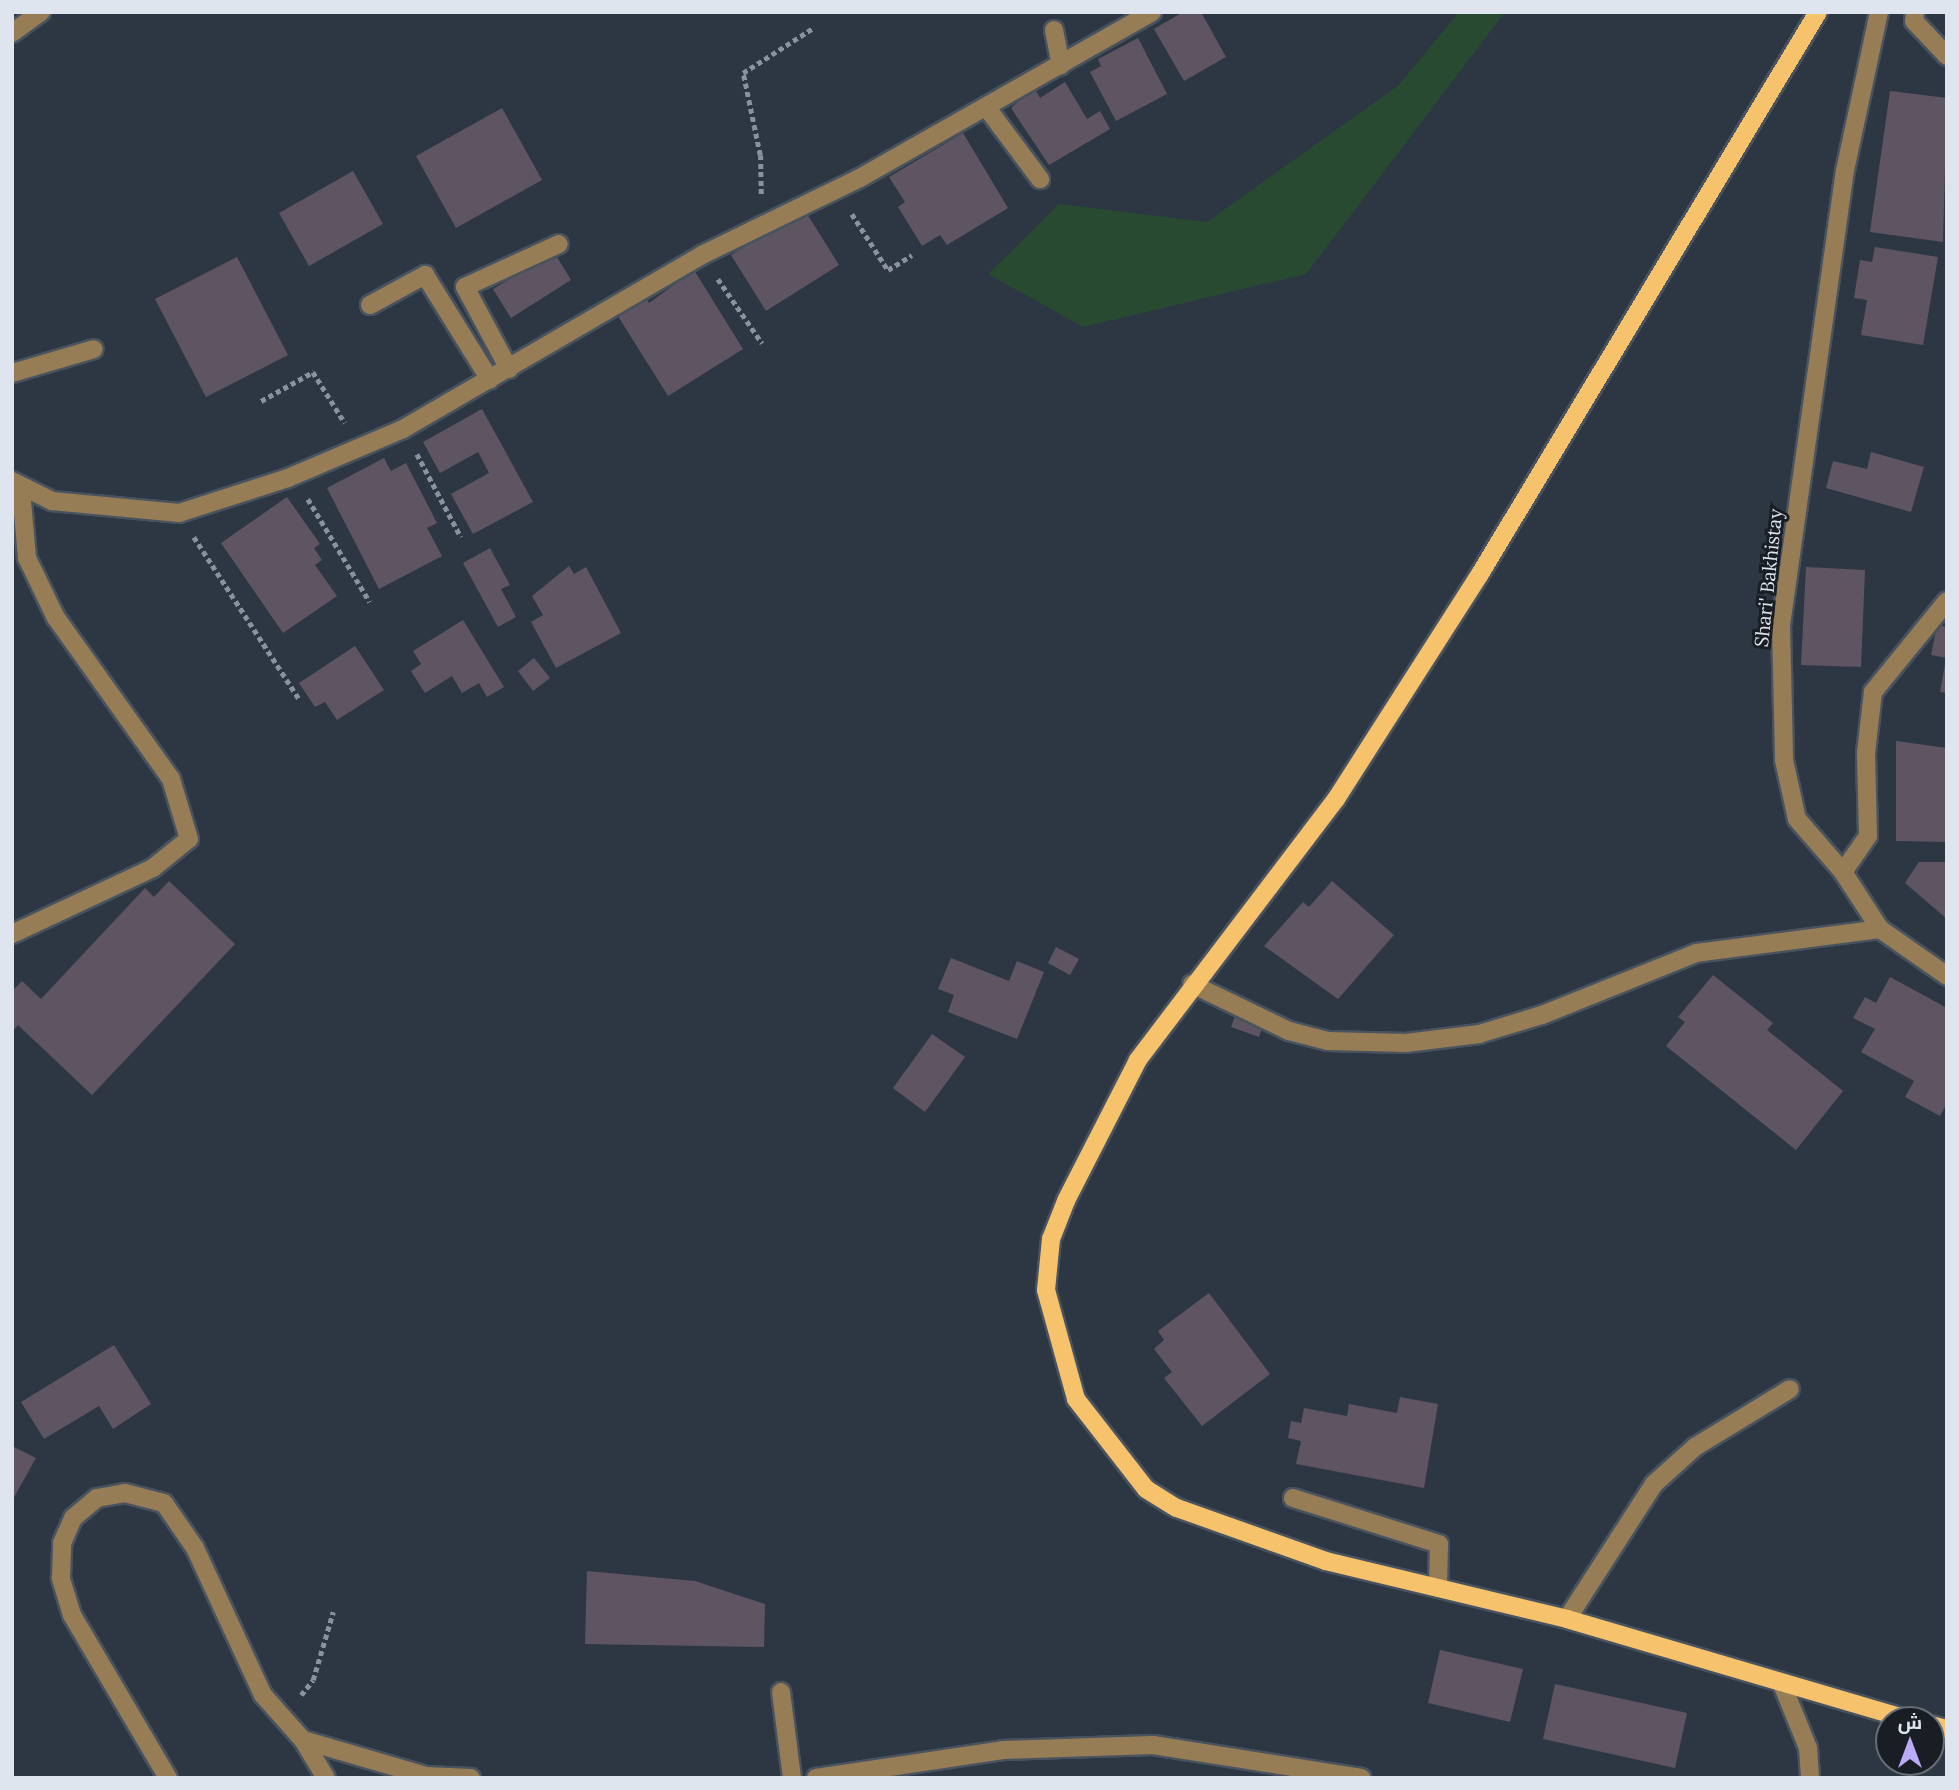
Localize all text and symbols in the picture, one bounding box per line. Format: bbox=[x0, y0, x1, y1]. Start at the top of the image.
street label: Shari' Bakhistay bbox=[1750, 508, 1788, 648]
north arrow bbox=[1875, 1706, 1945, 1776]
text: ش bbox=[1898, 1710, 1922, 1734]

